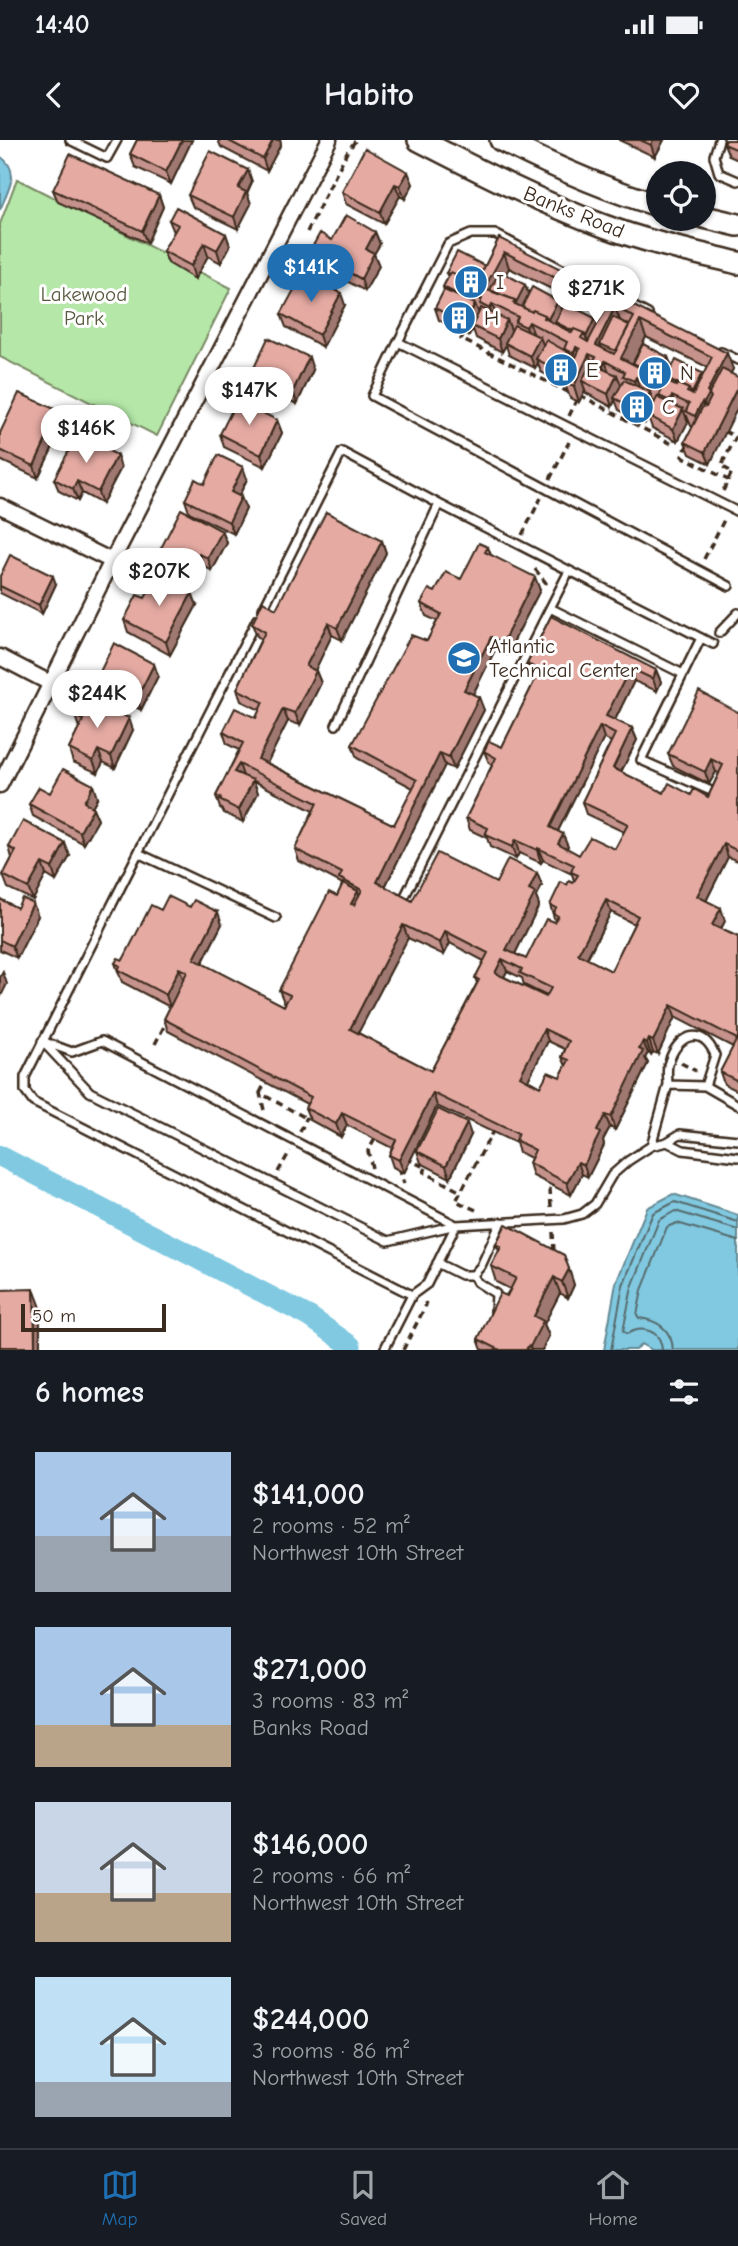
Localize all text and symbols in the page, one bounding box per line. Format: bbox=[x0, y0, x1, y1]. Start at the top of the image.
text: 14:40 bbox=[35, 10, 90, 40]
icon: back bbox=[35, 76, 73, 114]
text: Habito bbox=[324, 76, 414, 113]
icon: heart bbox=[665, 76, 703, 114]
map controls bbox=[646, 161, 716, 231]
button: locate bbox=[646, 161, 716, 231]
street label: Banks Road bbox=[520, 181, 628, 243]
pin: $141K bbox=[262, 244, 360, 304]
text: $141K bbox=[283, 253, 339, 280]
building icon: I bbox=[452, 263, 490, 301]
pin: $271K bbox=[547, 265, 645, 325]
place label: I bbox=[496, 270, 504, 294]
text: $271K bbox=[567, 274, 625, 301]
park label: Lakewood Park bbox=[41, 282, 127, 330]
building icon: H bbox=[440, 299, 478, 337]
place label: H bbox=[484, 306, 499, 330]
building icon: E bbox=[542, 351, 580, 389]
building icon: N bbox=[636, 354, 674, 392]
place label: E bbox=[586, 358, 599, 382]
place label: N bbox=[680, 361, 694, 385]
pin: $147K bbox=[200, 368, 298, 427]
text: $147K bbox=[221, 376, 277, 403]
building icon: C bbox=[618, 388, 656, 426]
place label: C bbox=[662, 395, 675, 419]
pin: $146K bbox=[37, 406, 135, 465]
text: $146K bbox=[57, 414, 115, 441]
pin: $207K bbox=[110, 548, 208, 608]
text: $207K bbox=[128, 557, 190, 584]
place label: Atlantic Technical Center bbox=[489, 634, 639, 682]
school or university icon: Atlantic Technical Center bbox=[445, 639, 483, 677]
pin: $244K bbox=[48, 670, 146, 730]
text: $244K bbox=[67, 679, 127, 706]
scale bar bbox=[21, 1301, 166, 1333]
text: 50 m bbox=[32, 1305, 76, 1327]
icon: filters bbox=[665, 1373, 703, 1411]
text: 6 homes bbox=[35, 1375, 144, 1410]
text: $141,000 bbox=[252, 1477, 365, 1512]
icon: home bbox=[91, 1480, 175, 1564]
text: 2 rooms · 52 m² bbox=[252, 1512, 410, 1539]
text: Northwest 10th Street bbox=[252, 1539, 463, 1566]
text: $271,000 bbox=[252, 1652, 367, 1687]
icon: home bbox=[91, 1655, 175, 1739]
text: 3 rooms · 83 m² bbox=[252, 1687, 408, 1714]
text: Banks Road bbox=[252, 1714, 369, 1741]
text: $146,000 bbox=[252, 1827, 369, 1862]
icon: home bbox=[91, 1830, 175, 1914]
text: 2 rooms · 66 m² bbox=[252, 1862, 410, 1889]
text: Northwest 10th Street bbox=[252, 1889, 463, 1916]
text: $244,000 bbox=[252, 2002, 369, 2037]
icon: home bbox=[91, 2005, 175, 2089]
text: 3 rooms · 86 m² bbox=[252, 2037, 409, 2064]
text: Northwest 10th Street bbox=[252, 2064, 463, 2091]
tab: Map bbox=[101, 2166, 139, 2230]
tab: Saved bbox=[340, 2166, 387, 2230]
tab: Home bbox=[588, 2166, 637, 2230]

